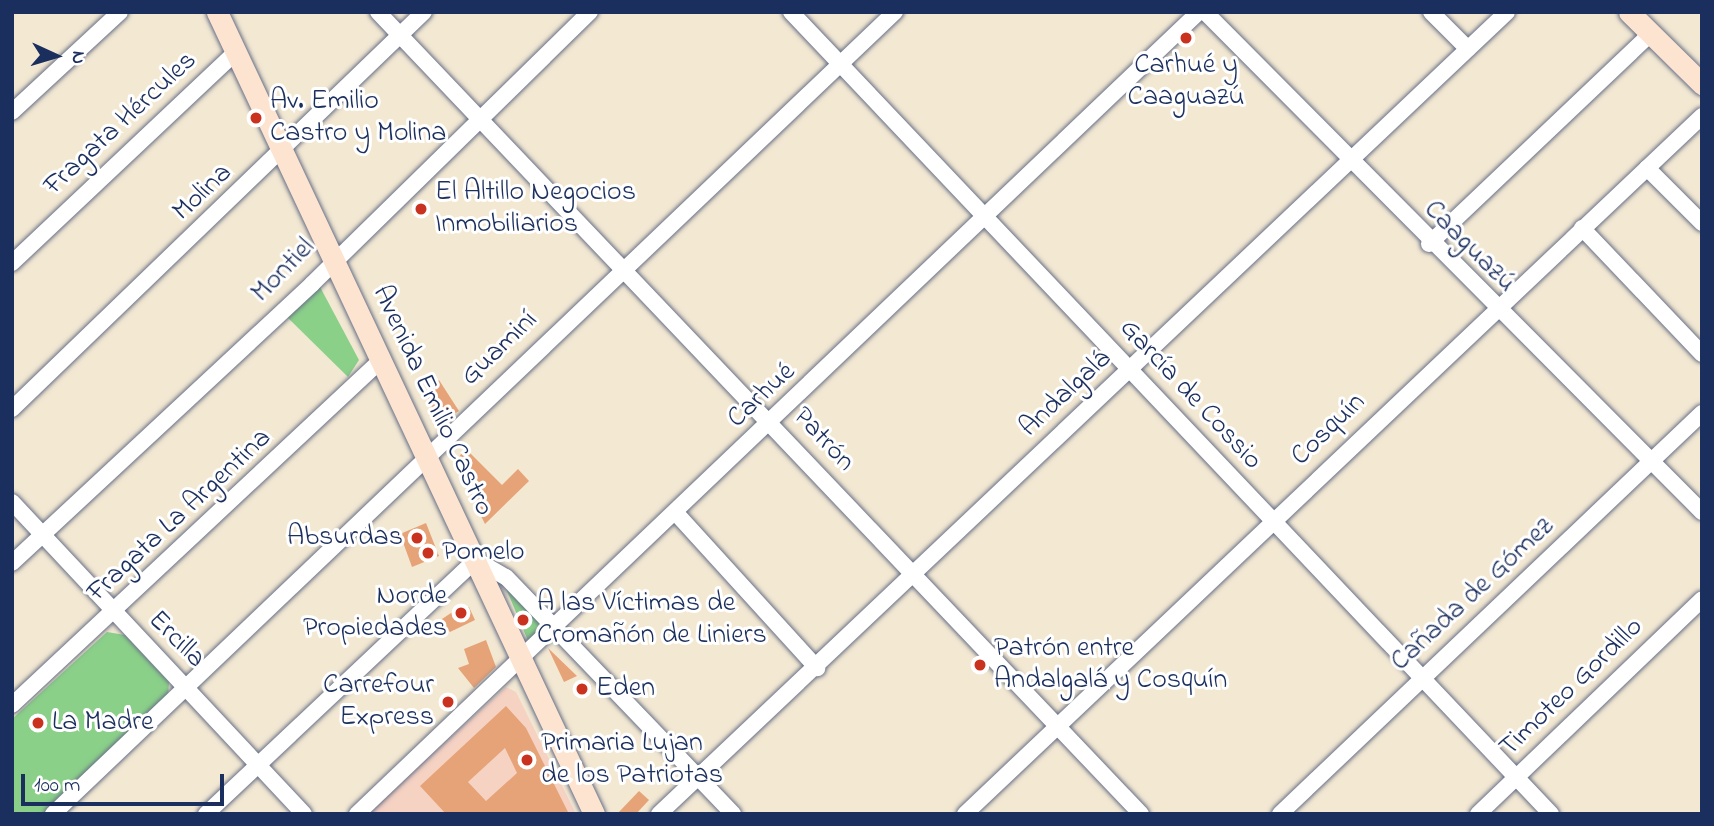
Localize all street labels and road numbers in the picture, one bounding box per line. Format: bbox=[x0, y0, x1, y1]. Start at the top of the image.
street label: Fragata Hércules bbox=[38, 45, 204, 203]
street label: Molina bbox=[166, 157, 240, 229]
street label: Caaguazú bbox=[1416, 194, 1522, 300]
street label: Montiel bbox=[245, 232, 323, 310]
street label: Avenida Emilio Castro bbox=[364, 280, 500, 522]
street label: Guaminí bbox=[454, 304, 546, 394]
street label: García de Cossio bbox=[1111, 313, 1269, 477]
street label: Andalgalá bbox=[1013, 343, 1119, 445]
street label: Carhué bbox=[721, 356, 803, 436]
street label: Cosquín bbox=[1285, 386, 1373, 474]
street label: Patrón bbox=[785, 401, 861, 479]
street label: Fragata La Argentina bbox=[81, 422, 279, 610]
street label: Cañada de Gómez bbox=[1385, 511, 1561, 679]
street label: Ercilla bbox=[140, 604, 212, 676]
street label: Timoteo Gordillo bbox=[1493, 611, 1651, 765]

